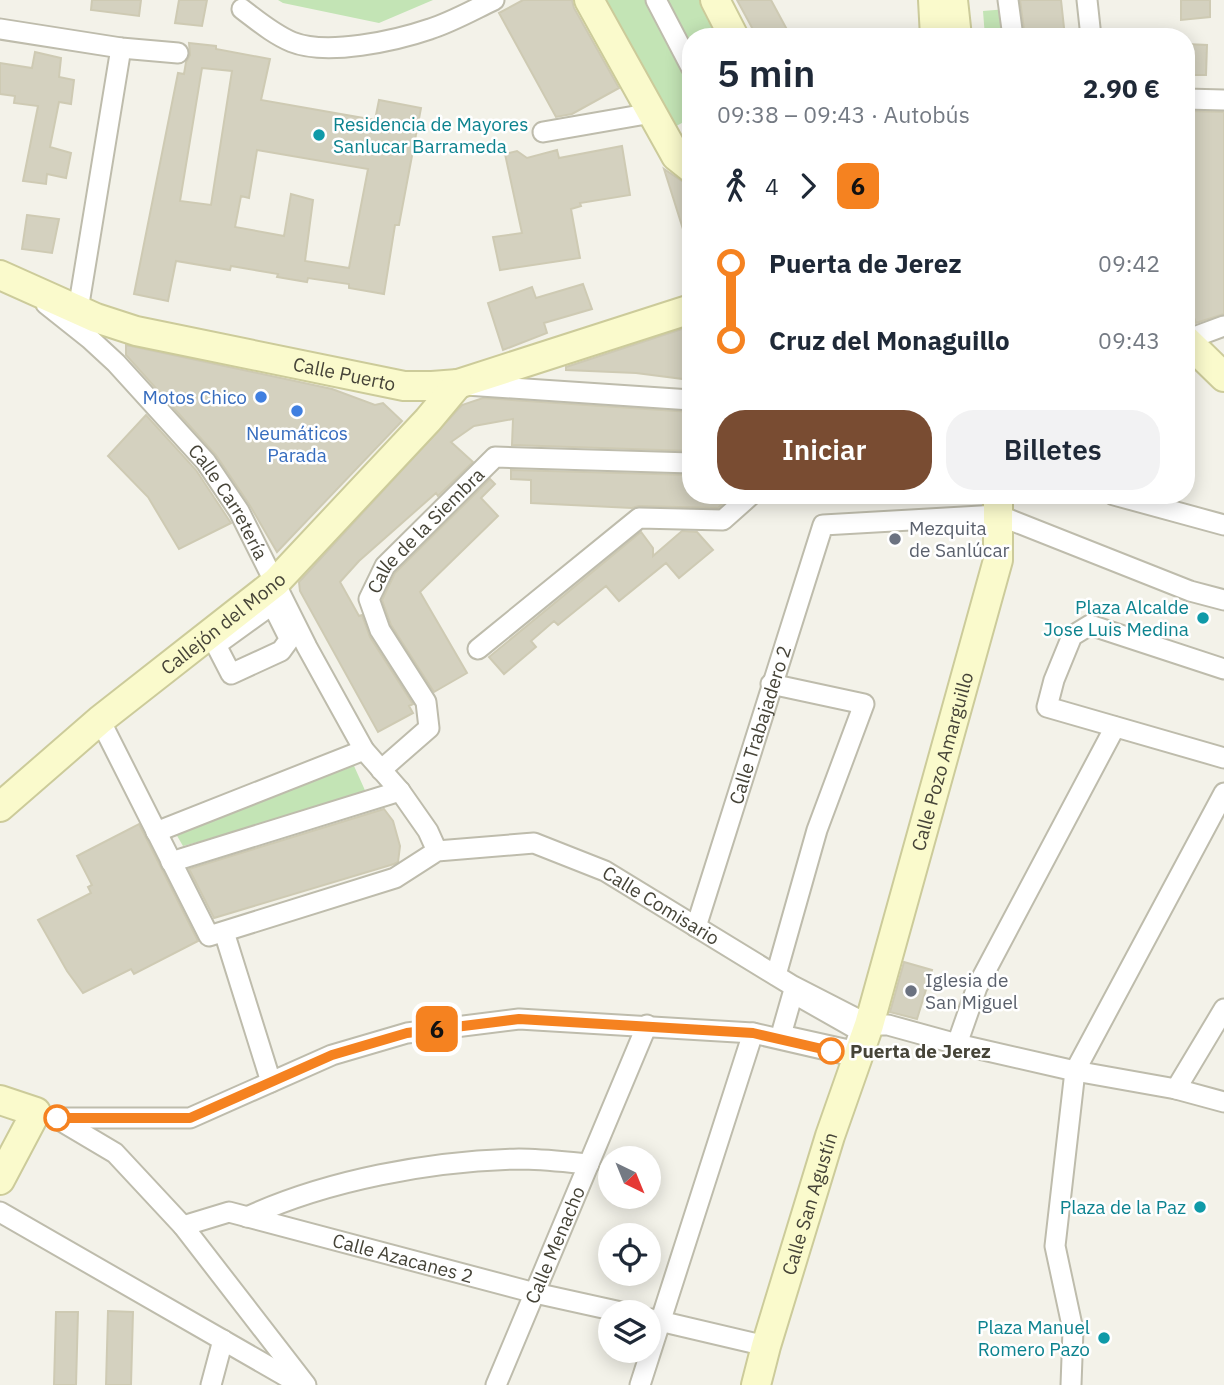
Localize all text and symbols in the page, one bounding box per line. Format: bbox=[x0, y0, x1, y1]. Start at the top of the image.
text: 5 min bbox=[717, 48, 815, 97]
text: 2.90 € bbox=[1083, 71, 1160, 105]
text: 09:38 – 09:43 · Autobús bbox=[717, 99, 970, 129]
place label: Residencia de Mayores Sanlucar Barrameda bbox=[333, 112, 529, 158]
marker: Residencia de Mayores Sanlucar Barrameda bbox=[311, 127, 327, 143]
icon: walk bbox=[717, 167, 755, 205]
icon: forward bbox=[789, 167, 827, 205]
text: 6 bbox=[851, 170, 865, 202]
text: 4 bbox=[765, 171, 779, 201]
text: Puerta de Jerez bbox=[769, 246, 962, 280]
text: 09:42 bbox=[1098, 248, 1160, 278]
text: Cruz del Monaguillo bbox=[769, 323, 1010, 357]
text: 09:43 bbox=[1098, 325, 1160, 355]
street label: Calle Puerto bbox=[291, 352, 398, 396]
place label: Motos Chico bbox=[143, 385, 247, 409]
marker: Motos Chico bbox=[253, 389, 269, 405]
marker: Neumáticos Parada bbox=[289, 403, 305, 419]
button: Iniciar bbox=[717, 410, 932, 490]
button: Billetes bbox=[946, 410, 1160, 490]
place label: Neumáticos Parada bbox=[246, 421, 348, 467]
street label: Calle Carretería bbox=[183, 439, 273, 564]
street label: Calle de la Siembra bbox=[362, 462, 489, 597]
place label: Mezquita de Sanlúcar bbox=[909, 516, 1010, 562]
marker: Mezquita de Sanlúcar bbox=[887, 531, 903, 547]
street label: Callejón del Mono bbox=[156, 567, 291, 680]
place label: Plaza Alcalde Jose Luis Medina bbox=[1043, 595, 1189, 641]
marker: Plaza Alcalde Jose Luis Medina bbox=[1195, 610, 1211, 626]
street label: Calle Trabajadero 2 bbox=[724, 642, 796, 807]
street label: Calle Pozo Amarguillo bbox=[906, 669, 978, 854]
street label: Calle Comisario bbox=[598, 860, 724, 950]
place label: Iglesia de San Miguel bbox=[925, 968, 1018, 1014]
marker: Iglesia de San Miguel bbox=[903, 983, 919, 999]
line badge: 6 bbox=[414, 1006, 460, 1052]
text: 6 bbox=[430, 1013, 444, 1045]
marker: Puerta de Jerez bbox=[818, 1038, 844, 1064]
place label: Puerta de Jerez bbox=[850, 1039, 991, 1063]
unlabelled marker bbox=[44, 1105, 70, 1131]
street label: Calle San Agustín bbox=[776, 1129, 842, 1278]
north arrow bbox=[598, 1146, 662, 1209]
map controls bbox=[598, 1146, 661, 1363]
street label: Calle Menacho bbox=[520, 1183, 590, 1307]
place label: Plaza de la Paz bbox=[1060, 1195, 1186, 1219]
marker: Plaza de la Paz bbox=[1192, 1199, 1208, 1215]
button: locate bbox=[598, 1223, 661, 1286]
street label: Calle Azacanes 2 bbox=[330, 1228, 476, 1288]
button: layers bbox=[598, 1300, 661, 1363]
place label: Plaza Manuel Romero Pazo bbox=[977, 1315, 1090, 1361]
marker: Plaza Manuel Romero Pazo bbox=[1096, 1330, 1112, 1346]

